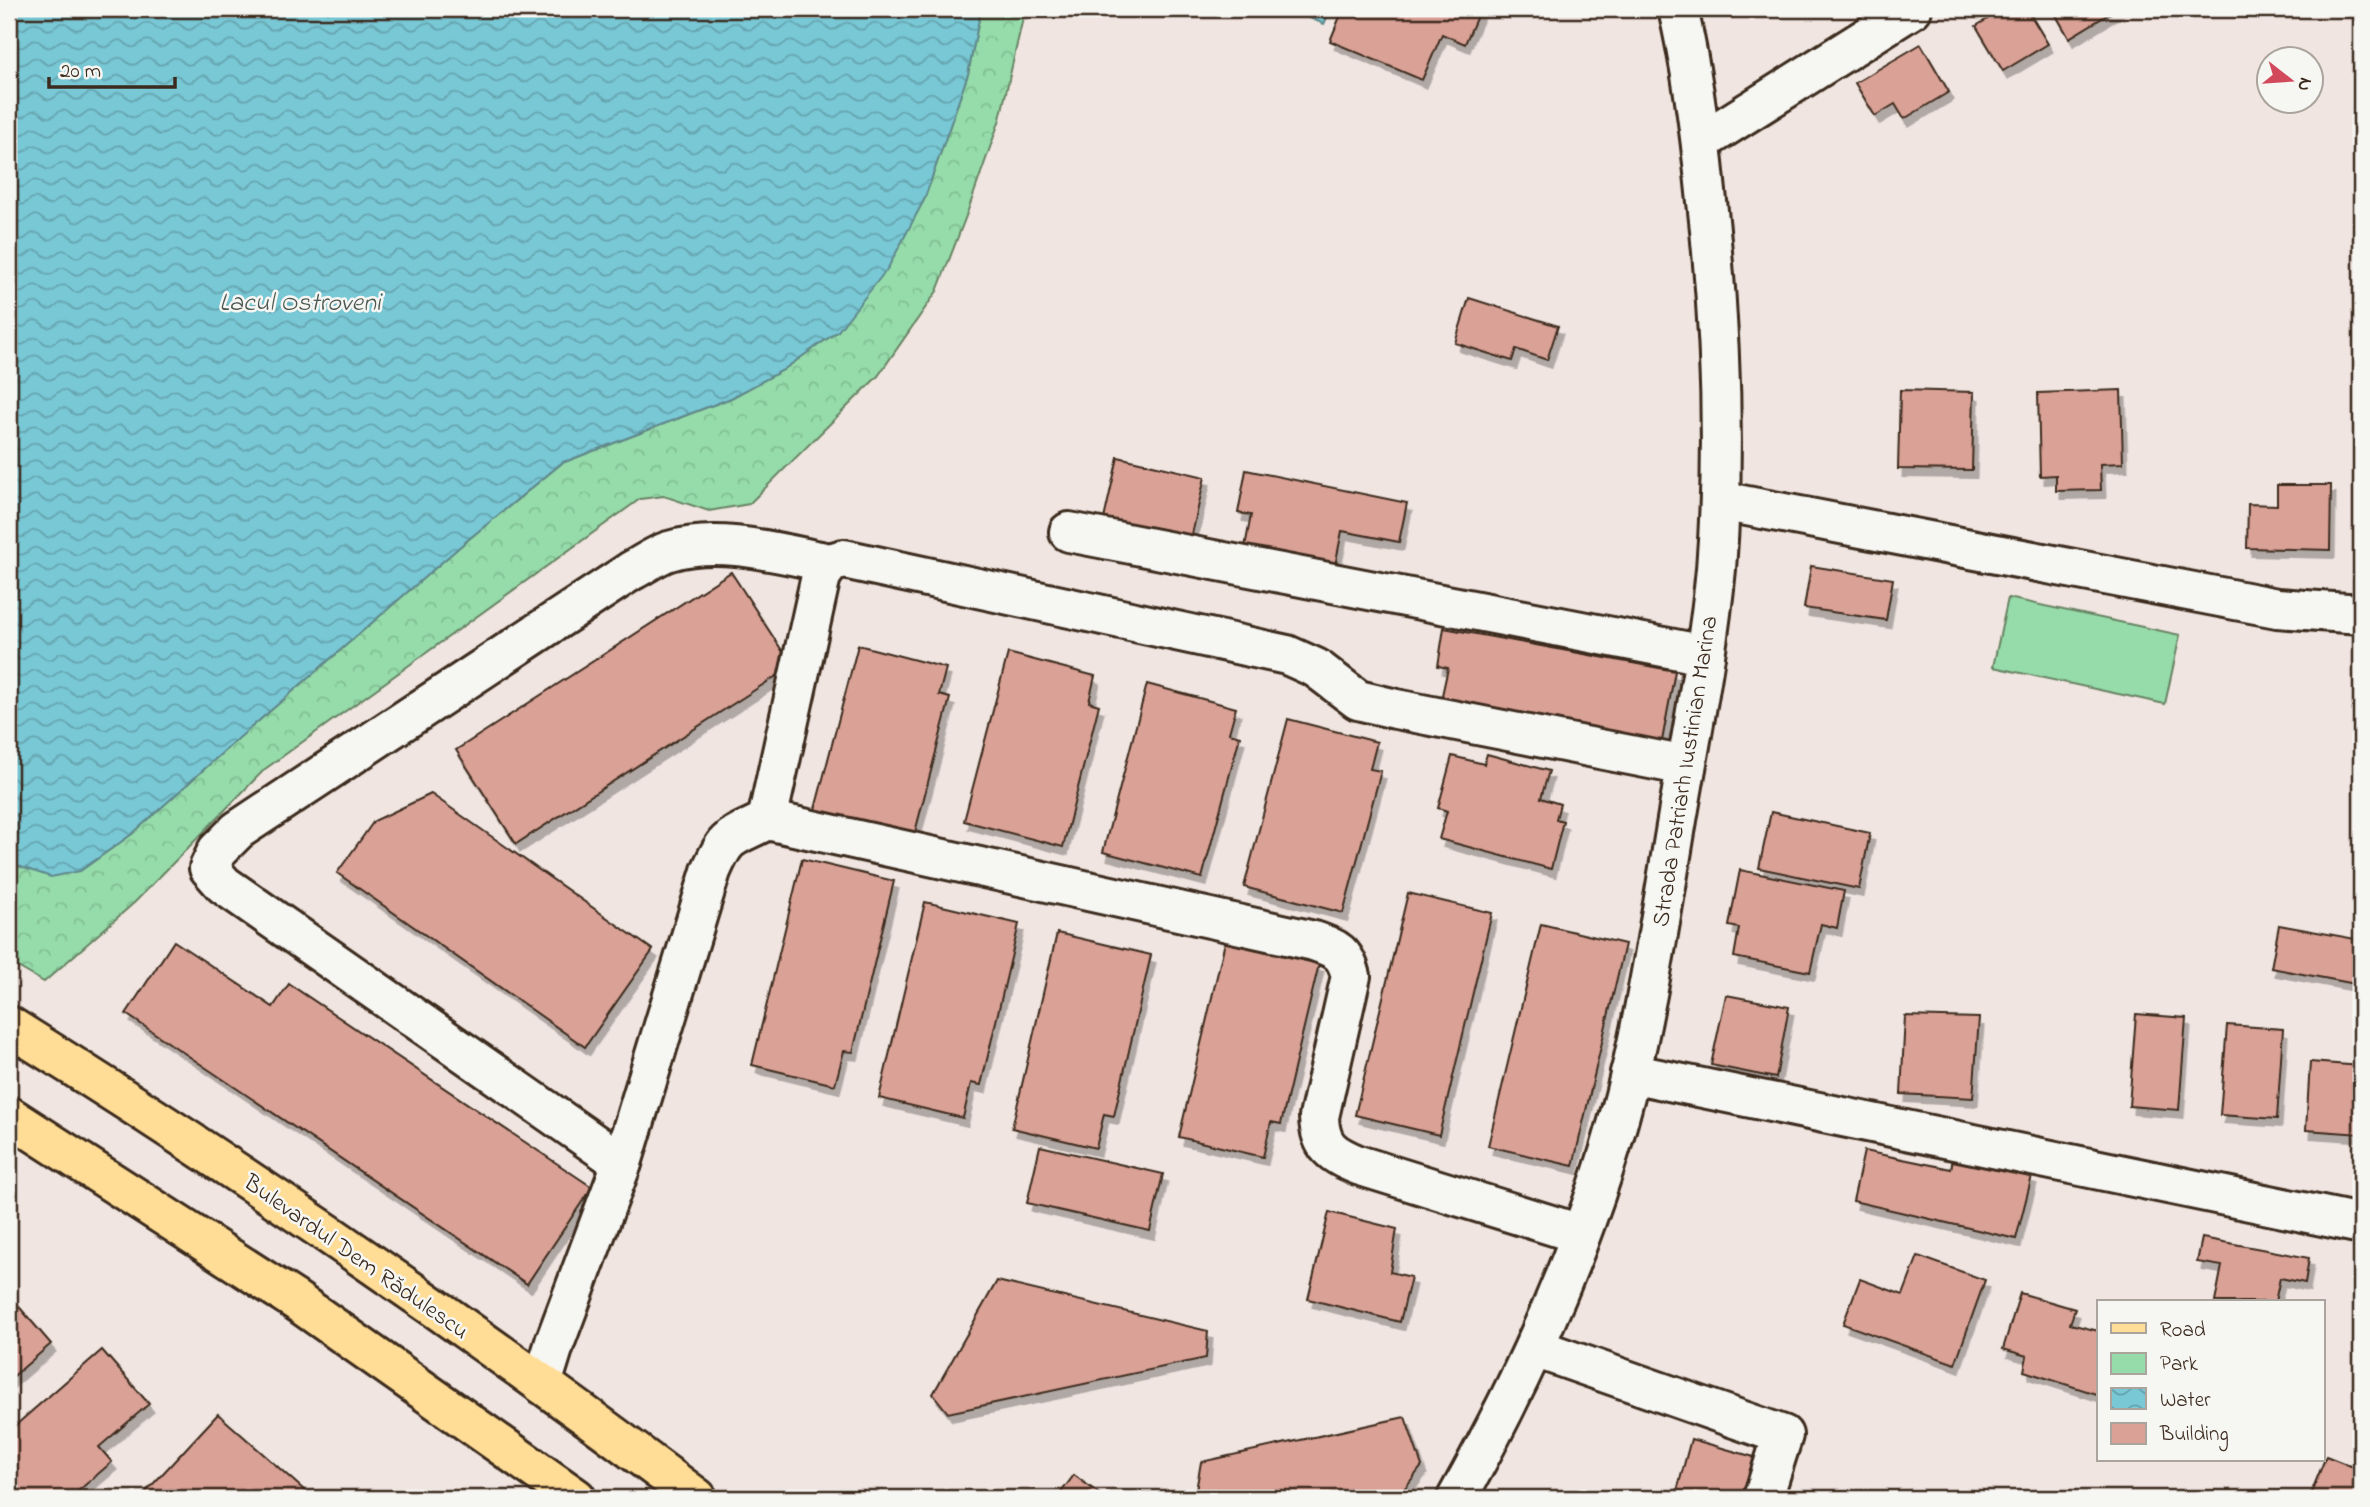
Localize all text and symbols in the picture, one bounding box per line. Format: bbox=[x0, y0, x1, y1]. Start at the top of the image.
scale bar bbox=[49, 46, 175, 90]
north arrow bbox=[2254, 46, 2324, 116]
text: 20 m bbox=[60, 57, 101, 87]
text: N bbox=[2289, 74, 2319, 94]
water label: Lacul Ostroveni bbox=[219, 285, 383, 323]
street label: Strada Patriarh Iustinian Marina bbox=[1645, 613, 1728, 929]
street label: Bulevardul Dem Rădulescu bbox=[235, 1166, 475, 1349]
legend bbox=[2097, 1300, 2324, 1462]
text: Road bbox=[2160, 1316, 2206, 1346]
text: Park bbox=[2160, 1350, 2199, 1380]
text: Water bbox=[2160, 1386, 2211, 1416]
text: Building bbox=[2159, 1420, 2229, 1452]

